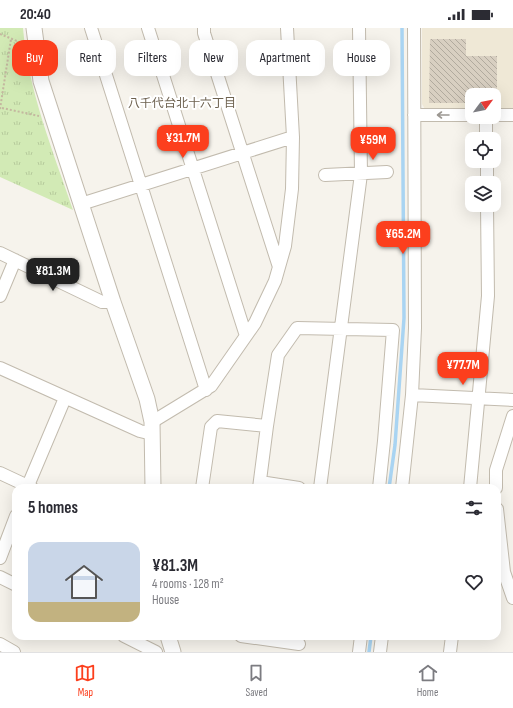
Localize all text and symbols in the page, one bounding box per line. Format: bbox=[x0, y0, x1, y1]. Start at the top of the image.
text: 20:40 bbox=[20, 5, 51, 24]
chip: Buy bbox=[12, 40, 58, 76]
chip: Rent bbox=[66, 40, 116, 76]
chip: Filters bbox=[124, 40, 181, 76]
chip: New bbox=[189, 40, 238, 76]
chip: Apartment bbox=[246, 40, 325, 76]
chip: House bbox=[333, 40, 390, 76]
north arrow bbox=[465, 88, 501, 124]
map controls bbox=[465, 88, 501, 212]
district label: 八千代台北十六丁目 bbox=[128, 96, 236, 111]
one-way arrow bbox=[437, 111, 450, 119]
pin: ¥31.7M bbox=[150, 125, 216, 159]
pin: ¥59M bbox=[349, 127, 397, 161]
text: ¥31.7M bbox=[166, 130, 200, 146]
text: ¥59M bbox=[360, 132, 386, 148]
button: locate bbox=[465, 132, 501, 168]
button: layers bbox=[465, 176, 501, 212]
pin: ¥65.2M bbox=[370, 221, 436, 255]
text: ¥65.2M bbox=[385, 226, 421, 242]
pin: ¥81.3M bbox=[20, 258, 86, 292]
text: ¥81.3M bbox=[35, 263, 71, 279]
pin: ¥77.7M bbox=[430, 352, 496, 386]
text: ¥77.7M bbox=[446, 357, 480, 373]
icon: filters bbox=[463, 497, 485, 519]
text: 5 homes bbox=[28, 498, 78, 518]
text: ¥81.3M bbox=[152, 556, 198, 576]
icon: home bbox=[60, 558, 108, 606]
icon: heart bbox=[463, 571, 485, 593]
text: 4 rooms · 128 m² bbox=[152, 576, 224, 592]
text: House bbox=[152, 592, 179, 608]
tab: Map bbox=[74, 662, 96, 699]
tab: Saved bbox=[245, 662, 268, 699]
tab: Home bbox=[417, 662, 439, 699]

